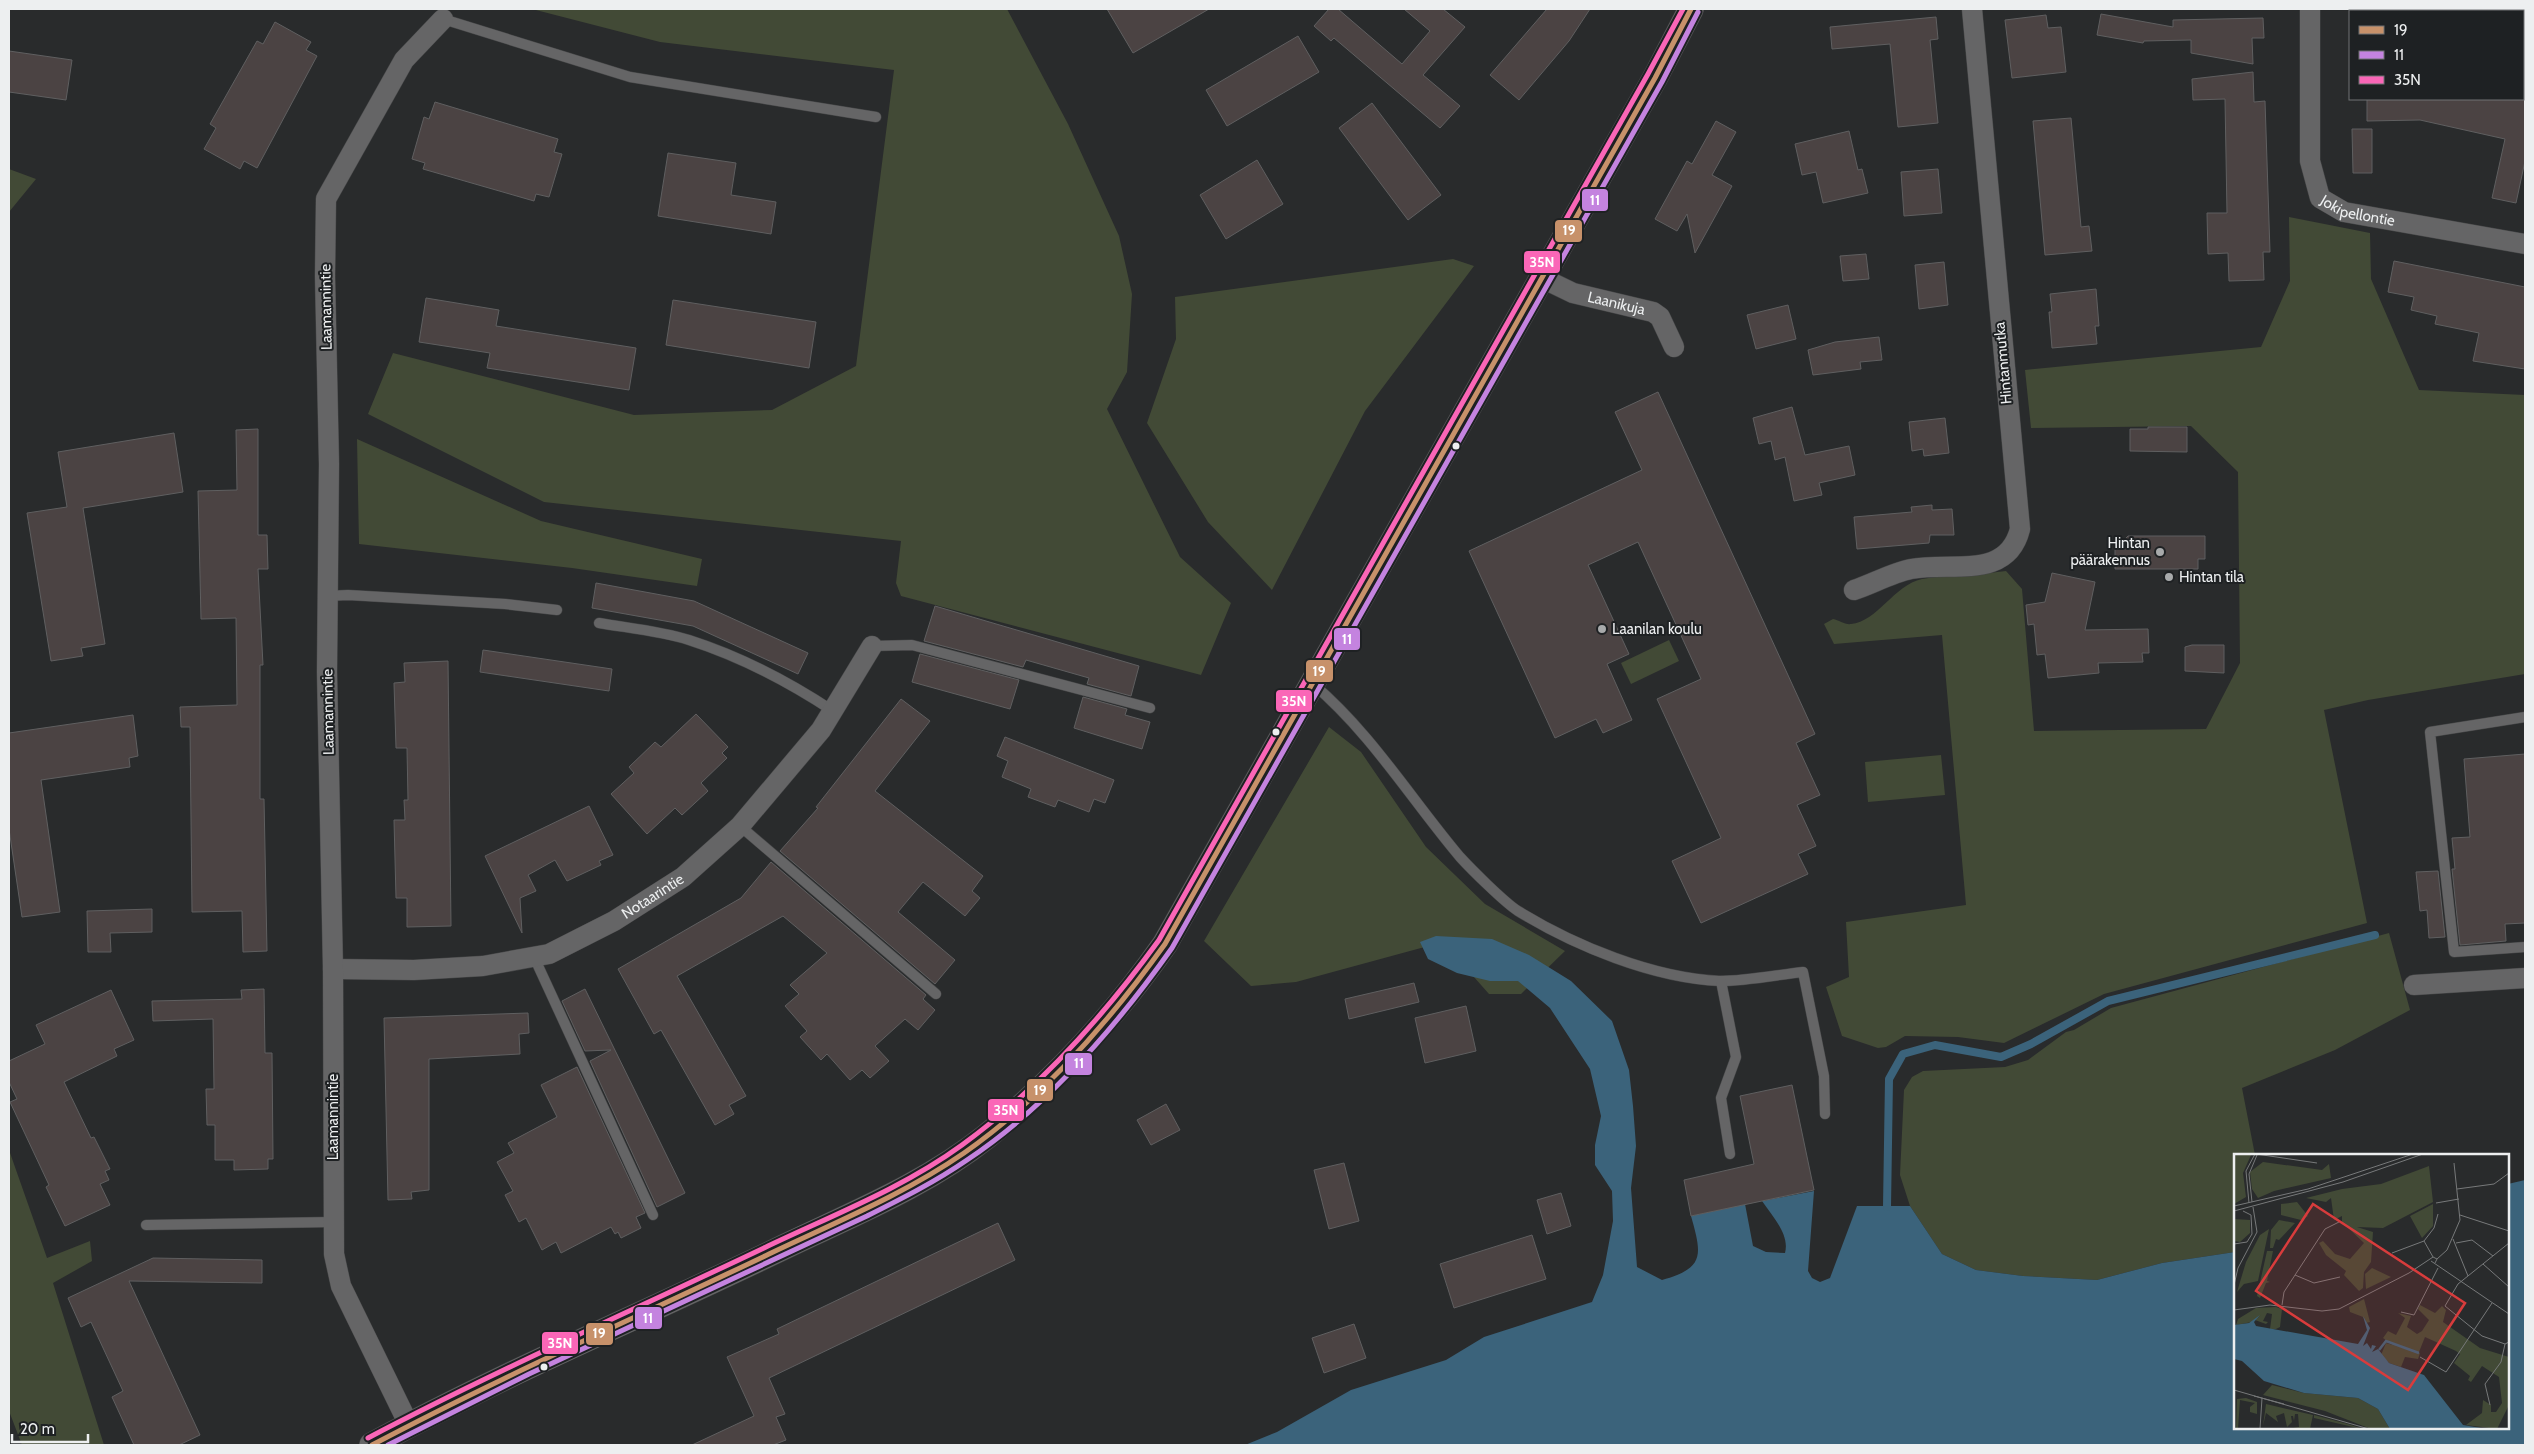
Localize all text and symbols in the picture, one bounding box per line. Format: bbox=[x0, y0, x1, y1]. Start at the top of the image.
legend bbox=[2349, 10, 2524, 100]
text: 19 bbox=[2394, 21, 2407, 39]
text: 11 bbox=[2394, 46, 2404, 64]
text: 35N bbox=[2394, 71, 2421, 89]
line badge: 11 bbox=[1581, 188, 1609, 212]
text: 11 bbox=[1590, 191, 1600, 209]
street label: Jokipellontie bbox=[2316, 191, 2397, 230]
line badge: 19 bbox=[1554, 219, 1583, 243]
text: 19 bbox=[1562, 221, 1576, 239]
line badge: 35N bbox=[1523, 250, 1561, 274]
text: 35N bbox=[1530, 253, 1554, 271]
street label: Laamannintie bbox=[316, 263, 336, 350]
street label: Laanikuja bbox=[1586, 288, 1648, 319]
street label: Hintanmutka bbox=[1990, 320, 2016, 405]
unlabelled marker bbox=[1451, 441, 1461, 451]
place label: Hintan päärakennus bbox=[2071, 534, 2150, 569]
marker: Hintan päärakennus bbox=[2154, 546, 2166, 558]
place label: Hintan tila bbox=[2179, 568, 2245, 586]
marker: Hintan tila bbox=[2163, 571, 2175, 583]
place label: Laanilan koulu bbox=[1612, 620, 1702, 638]
marker: Laanilan koulu bbox=[1596, 623, 1608, 635]
line badge: 11 bbox=[1333, 627, 1361, 651]
text: 11 bbox=[1342, 630, 1352, 648]
line badge: 19 bbox=[1305, 659, 1334, 683]
text: 19 bbox=[1312, 662, 1326, 680]
street label: Laamannintie bbox=[318, 668, 338, 755]
line badge: 35N bbox=[1275, 689, 1313, 713]
text: 35N bbox=[1282, 692, 1306, 710]
unlabelled marker bbox=[1271, 727, 1281, 737]
street label: Notaarintie bbox=[618, 870, 687, 923]
line badge: 11 bbox=[1064, 1052, 1093, 1076]
text: 11 bbox=[1074, 1054, 1084, 1072]
street label: Laamannintie bbox=[324, 1073, 342, 1160]
line badge: 19 bbox=[1026, 1078, 1054, 1102]
text: 19 bbox=[1033, 1081, 1047, 1099]
line badge: 35N bbox=[987, 1098, 1025, 1122]
text: 35N bbox=[994, 1101, 1018, 1119]
inset map bbox=[2234, 1154, 2509, 1429]
line badge: 11 bbox=[634, 1306, 663, 1330]
text: 11 bbox=[643, 1309, 653, 1327]
line badge: 19 bbox=[585, 1322, 614, 1346]
text: 19 bbox=[592, 1324, 606, 1342]
line badge: 35N bbox=[541, 1331, 579, 1355]
text: 35N bbox=[548, 1334, 572, 1352]
unlabelled marker bbox=[539, 1362, 549, 1372]
scale bar bbox=[12, 1412, 89, 1444]
text: 20 m bbox=[20, 1420, 55, 1438]

